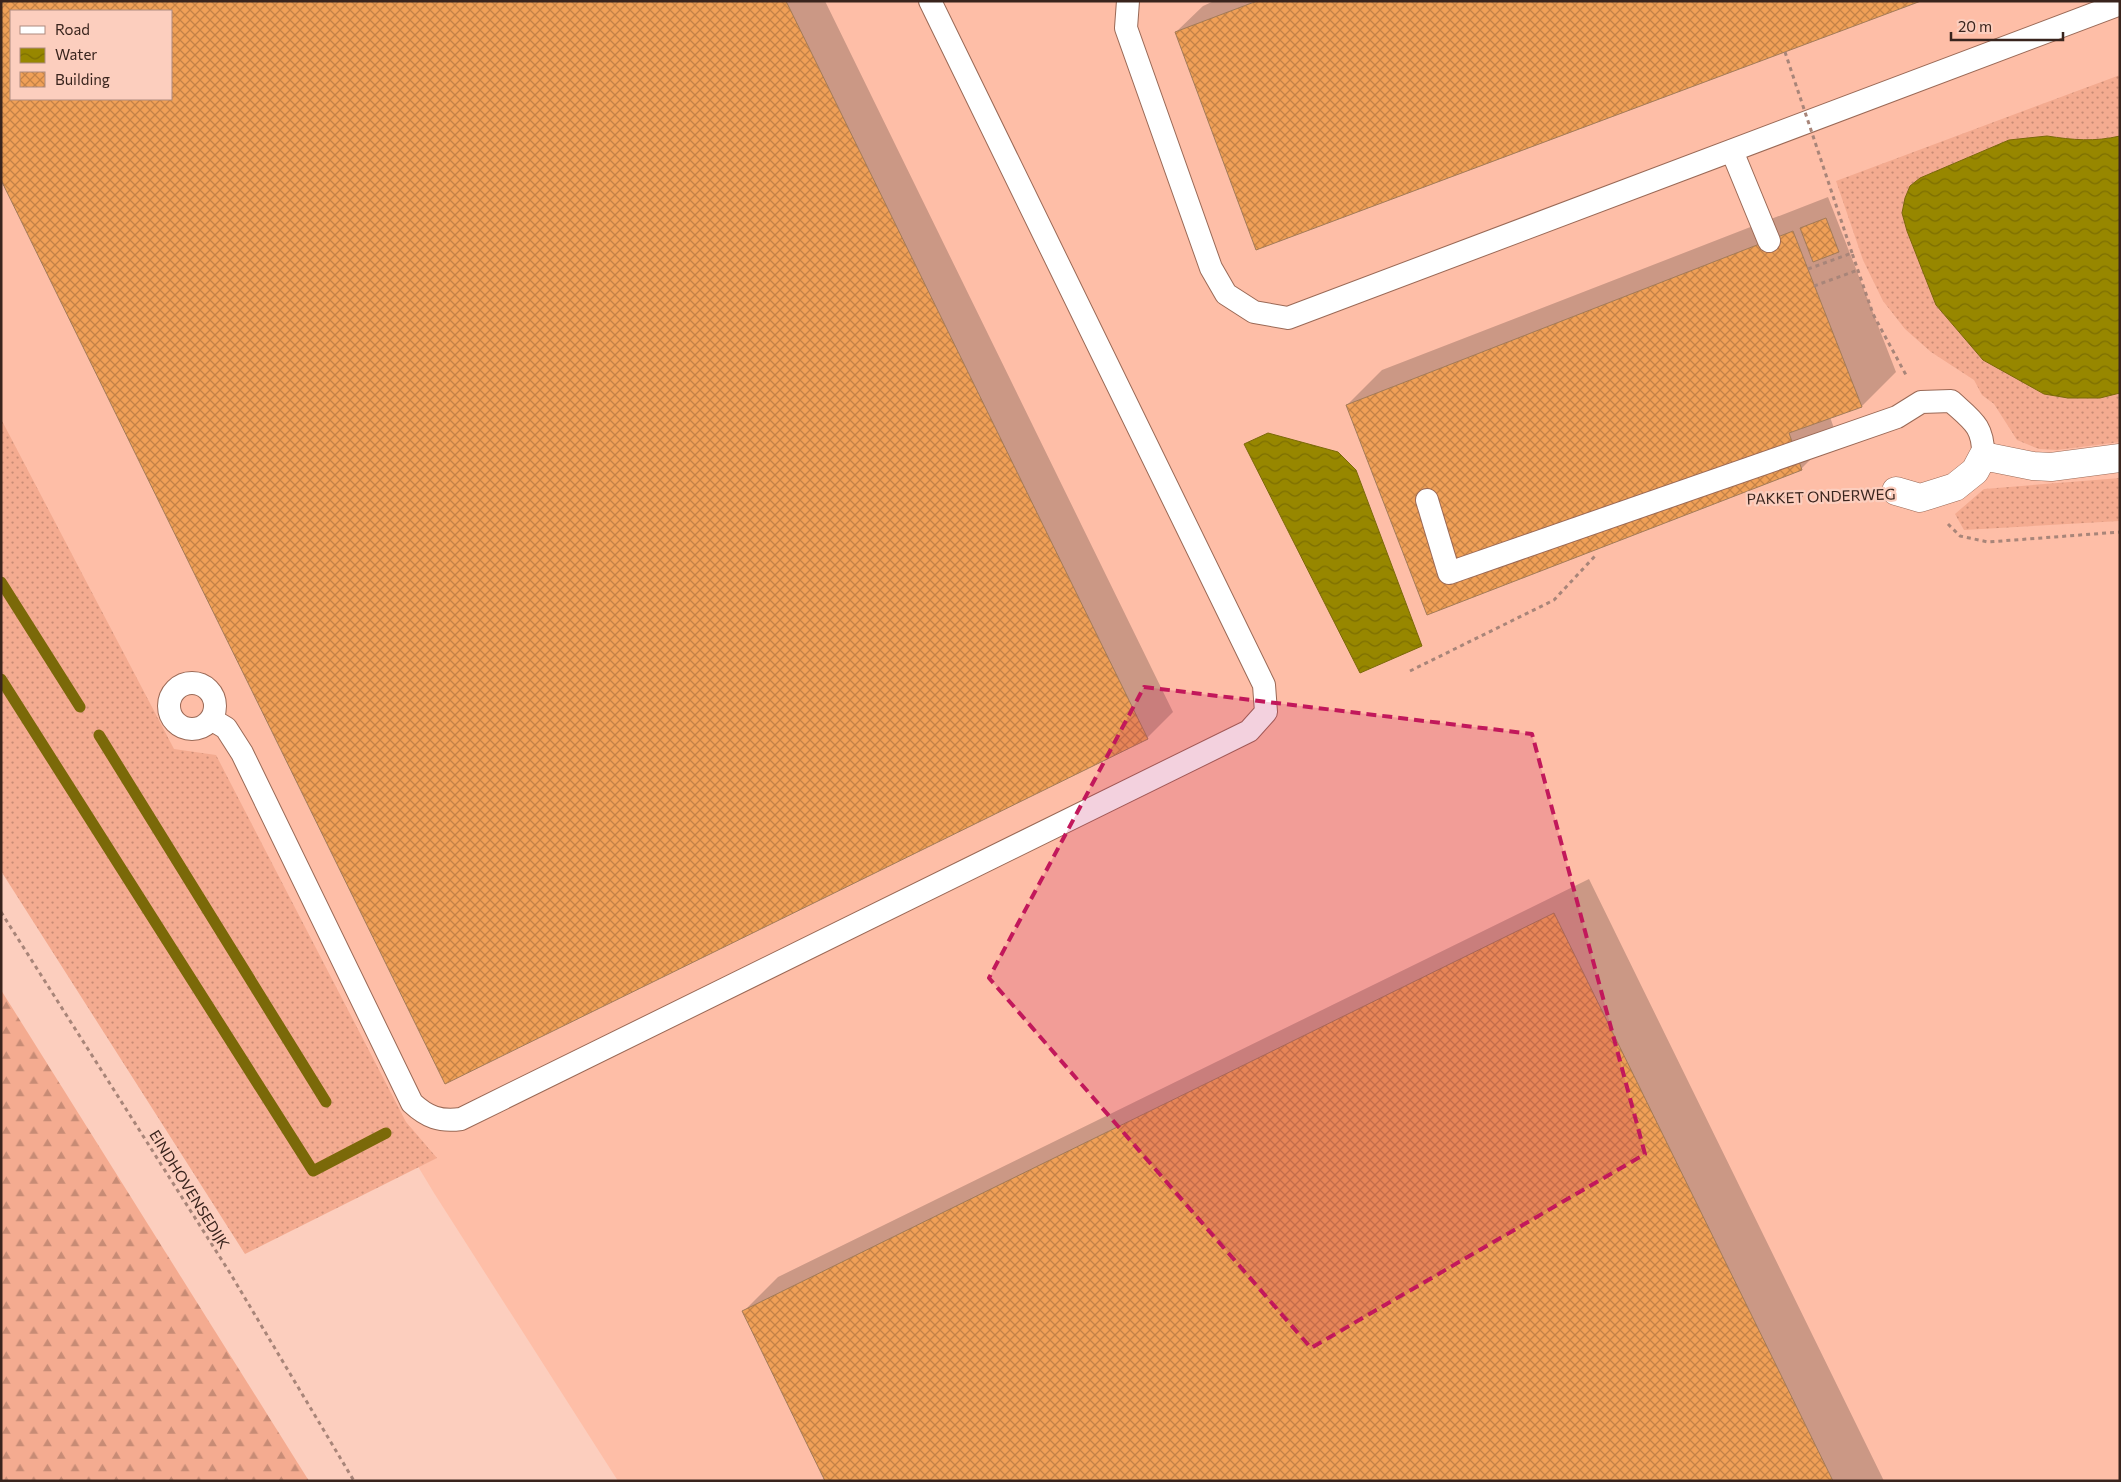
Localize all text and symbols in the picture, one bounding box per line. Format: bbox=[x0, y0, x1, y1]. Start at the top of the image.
legend bbox=[10, 10, 172, 100]
scale bar bbox=[1951, 10, 2064, 42]
text: 20 m bbox=[1958, 17, 1992, 35]
text: Road bbox=[55, 20, 90, 38]
text: Water bbox=[55, 45, 97, 63]
text: Building bbox=[55, 70, 110, 88]
street label: PAKKET ONDERWEG bbox=[1746, 484, 1896, 508]
street label: EINDHOVENSEDIJK bbox=[146, 1126, 234, 1252]

